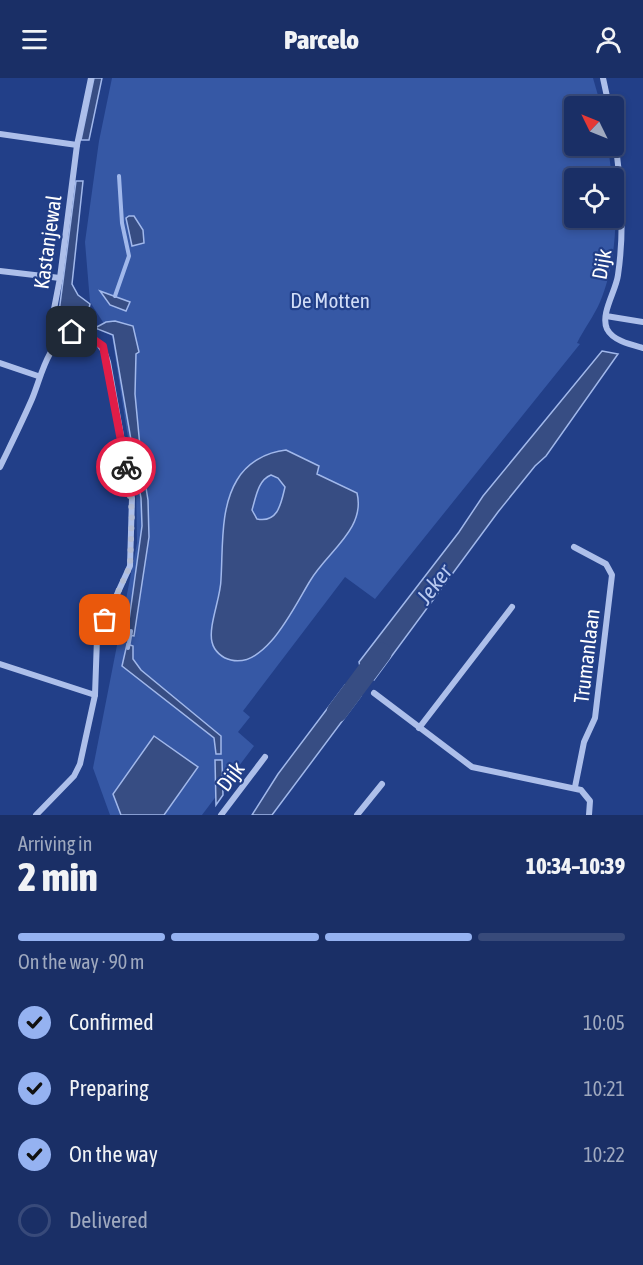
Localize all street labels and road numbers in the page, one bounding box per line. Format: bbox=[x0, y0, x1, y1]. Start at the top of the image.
street label: Kastanjewal bbox=[29, 193, 66, 291]
street label: Dijk bbox=[587, 247, 615, 281]
street label: Trumanlaan bbox=[568, 608, 604, 704]
street label: Dijk bbox=[211, 757, 249, 795]

